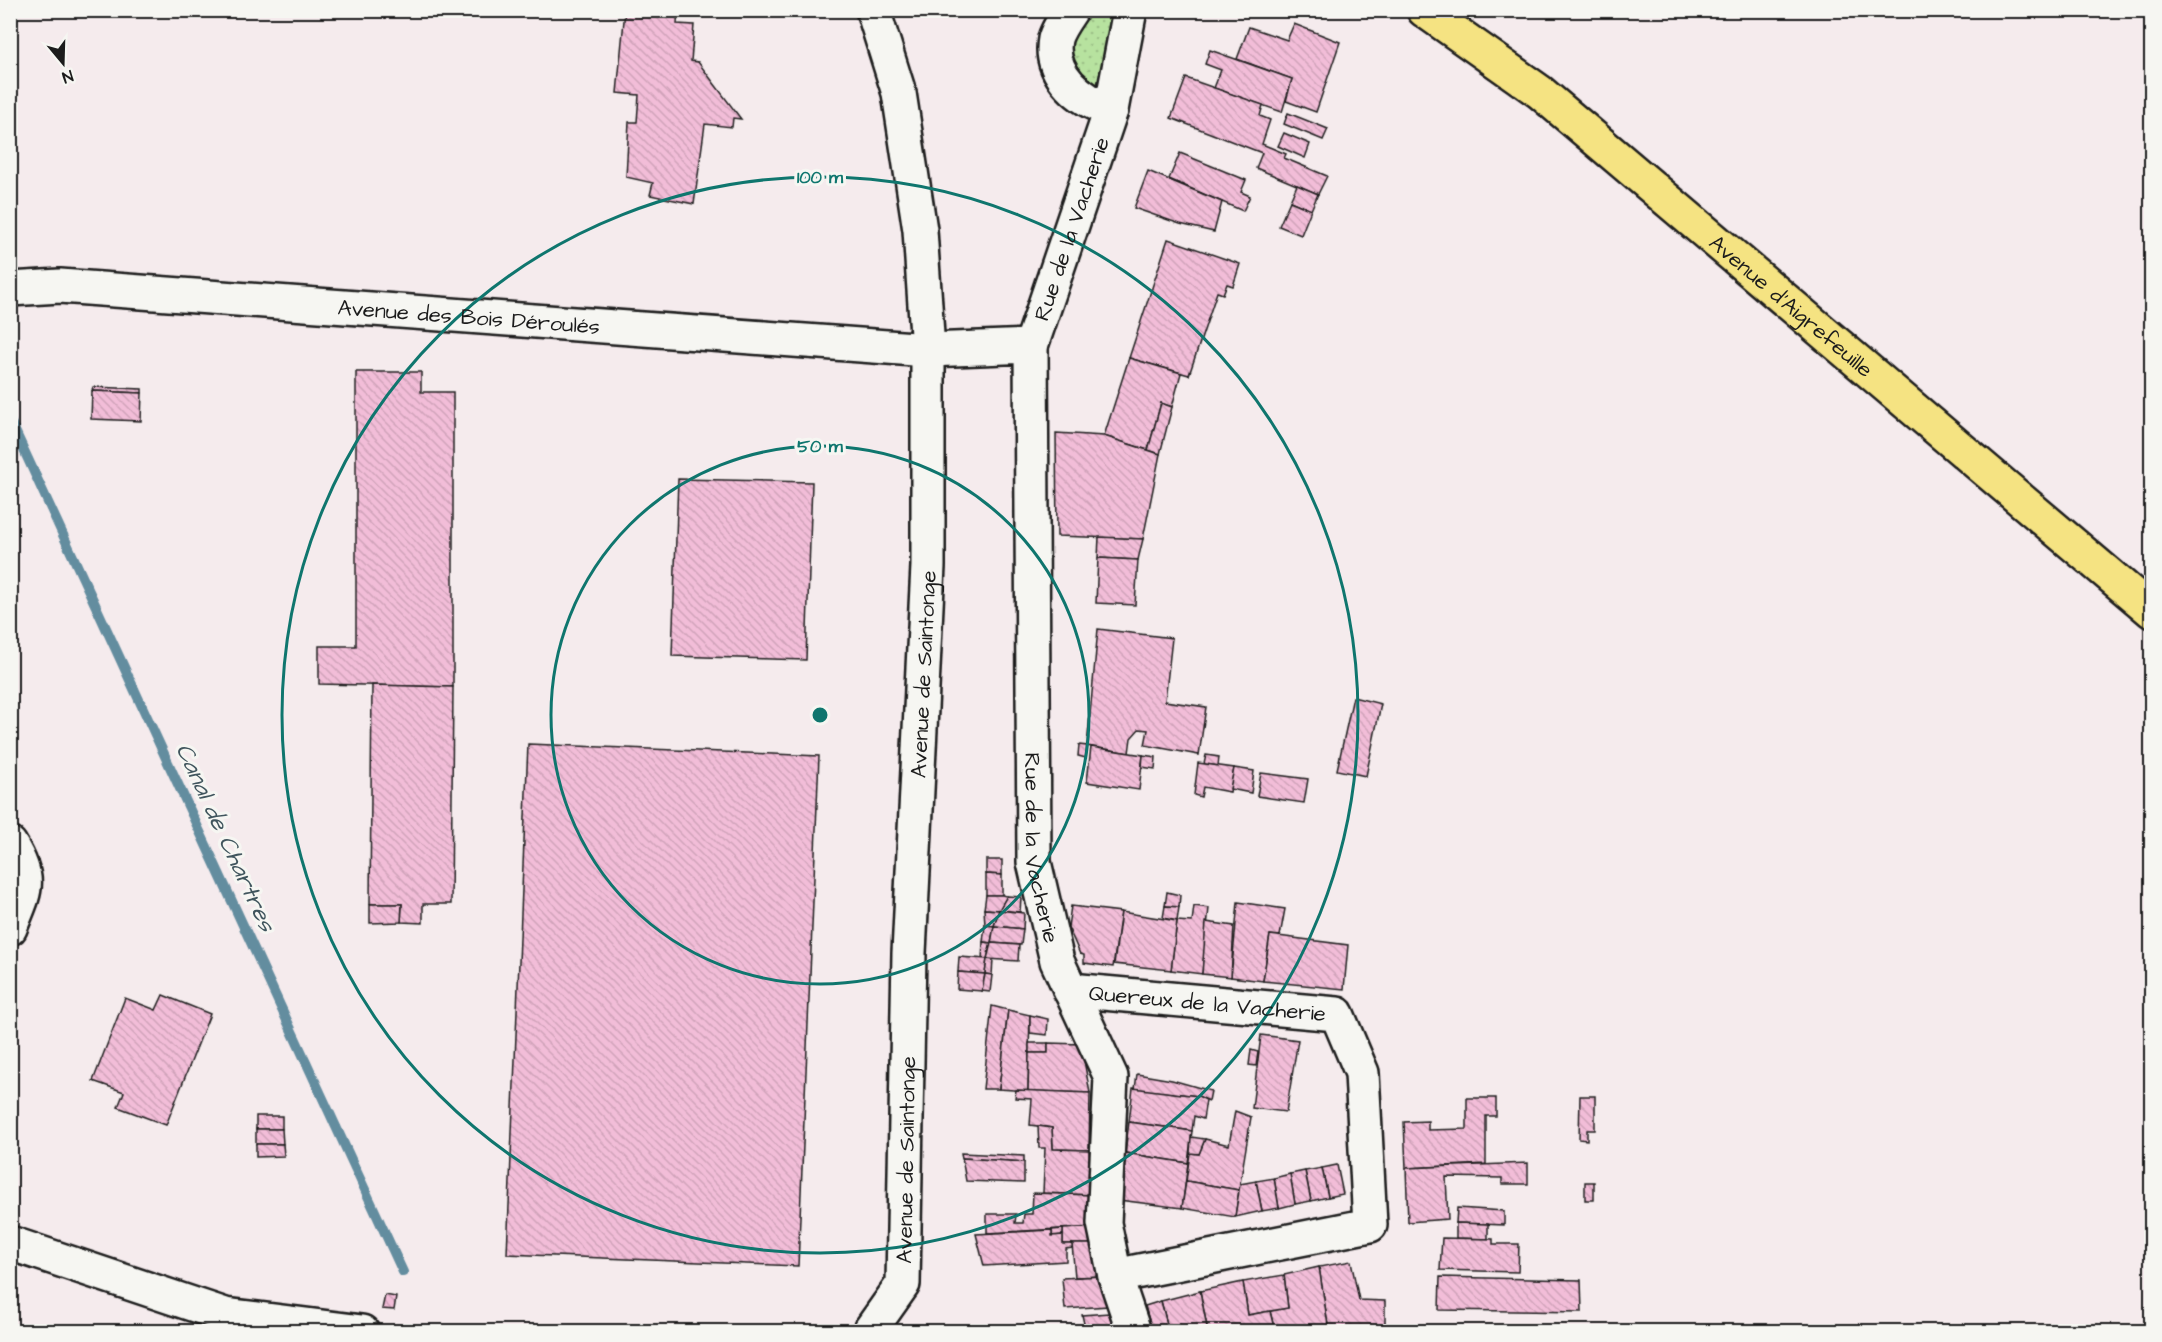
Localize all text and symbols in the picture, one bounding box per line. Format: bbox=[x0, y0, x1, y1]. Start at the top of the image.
north arrow bbox=[33, 33, 93, 93]
text: N bbox=[59, 64, 76, 88]
street label: Rue de la Vacherie bbox=[1027, 133, 1118, 325]
text: 100 m bbox=[797, 165, 844, 190]
street label: Avenue d'Aigrefeuille bbox=[1702, 228, 1879, 385]
street label: Avenue des Bois Déroulés bbox=[336, 293, 601, 343]
text: 50 m bbox=[797, 434, 844, 459]
street label: Avenue de Saintonge bbox=[904, 570, 945, 779]
centre of rings bbox=[810, 705, 830, 725]
water label: Canal de Chartres bbox=[167, 738, 284, 939]
street label: Rue de la Vacherie bbox=[1016, 752, 1066, 946]
street label: Quereux de la Vacherie bbox=[1088, 978, 1327, 1030]
street label: Avenue de Saintonge bbox=[889, 1056, 925, 1264]

